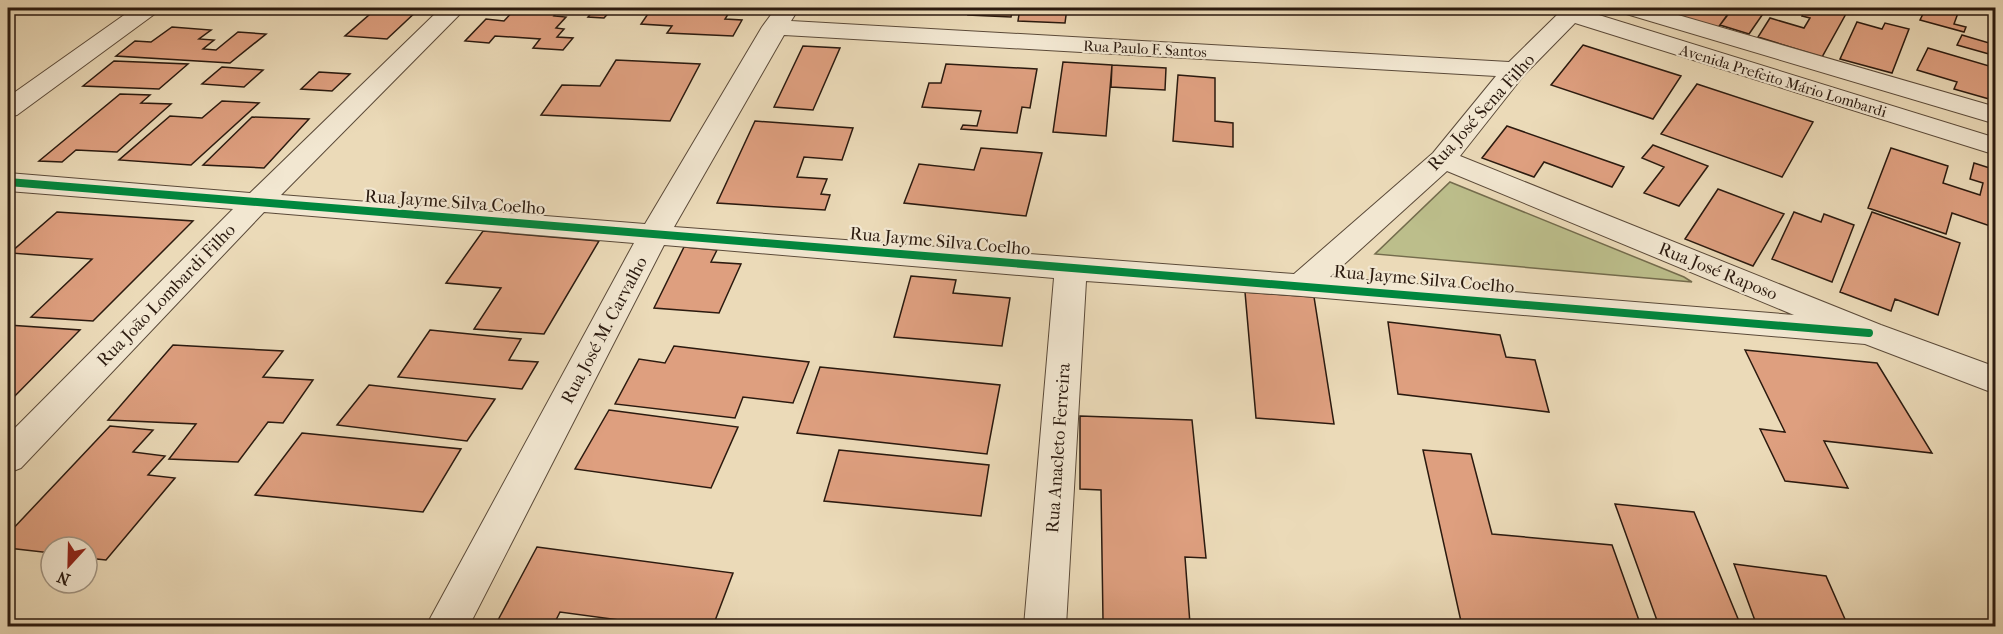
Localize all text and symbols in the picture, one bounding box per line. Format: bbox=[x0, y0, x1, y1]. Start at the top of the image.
street label: Rua Paulo F. Santos bbox=[1083, 37, 1208, 61]
street label: Avenida Prefeito Mário Lombardi bbox=[1676, 41, 1889, 121]
street label: Rua José Sena Filho bbox=[1423, 50, 1539, 175]
street label: Rua Jayme Silva Coelho bbox=[364, 186, 546, 219]
street label: Rua João Lombardi Filho bbox=[93, 220, 240, 371]
street label: Rua Jayme Silva Coelho bbox=[849, 223, 1031, 260]
street label: Rua José Raposo bbox=[1655, 238, 1780, 305]
street label: Rua José M. Carvalho bbox=[557, 253, 652, 407]
street label: Rua Jayme Silva Coelho bbox=[1333, 261, 1515, 298]
street label: Rua Anacleto Ferreira bbox=[1042, 362, 1075, 534]
north arrow bbox=[39, 535, 99, 595]
text: N bbox=[54, 567, 73, 590]

